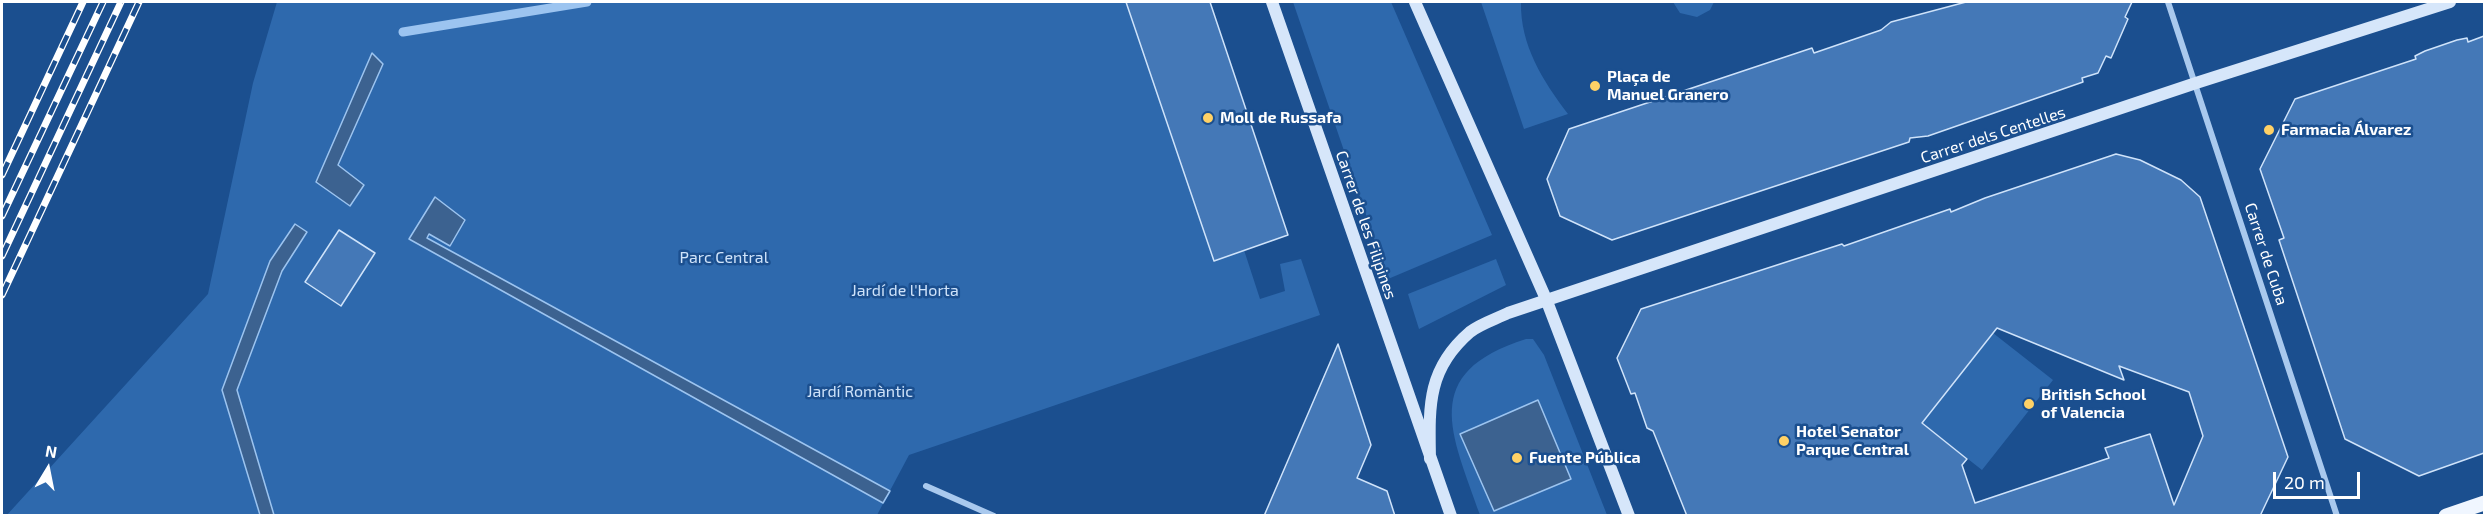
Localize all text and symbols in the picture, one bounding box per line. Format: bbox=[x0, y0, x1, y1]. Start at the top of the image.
place label: Plaça de Manuel Granero bbox=[1607, 67, 1729, 105]
marker: Plaça de Manuel Granero bbox=[1588, 79, 1602, 93]
street label: Carrer dels Centelles bbox=[1918, 103, 2068, 167]
place label: Moll de Russafa bbox=[1220, 108, 1342, 128]
marker: Moll de Russafa bbox=[1201, 111, 1215, 125]
place label: Farmacia Álvarez bbox=[2281, 120, 2411, 140]
marker: Farmacia Álvarez bbox=[2262, 123, 2276, 137]
street label: Carrer de les Filipines bbox=[1332, 148, 1400, 302]
street label: Carrer de Cuba bbox=[2240, 200, 2292, 308]
park label: Parc Central bbox=[680, 248, 768, 268]
park label: Jardí de l'Horta bbox=[851, 281, 959, 301]
park label: Jardí Romàntic bbox=[807, 382, 913, 402]
place label: British School of Valencia bbox=[2041, 385, 2146, 423]
marker: British School of Valencia bbox=[2022, 397, 2036, 411]
place label: Hotel Senator Parque Central bbox=[1796, 422, 1909, 460]
marker: Hotel Senator Parque Central bbox=[1777, 434, 1791, 448]
north arrow bbox=[18, 439, 78, 499]
text: N bbox=[44, 440, 59, 461]
place label: Fuente Pública bbox=[1529, 448, 1641, 468]
marker: Fuente Pública bbox=[1510, 451, 1524, 465]
scale bar bbox=[2276, 460, 2363, 498]
text: 20 m bbox=[2284, 471, 2325, 493]

